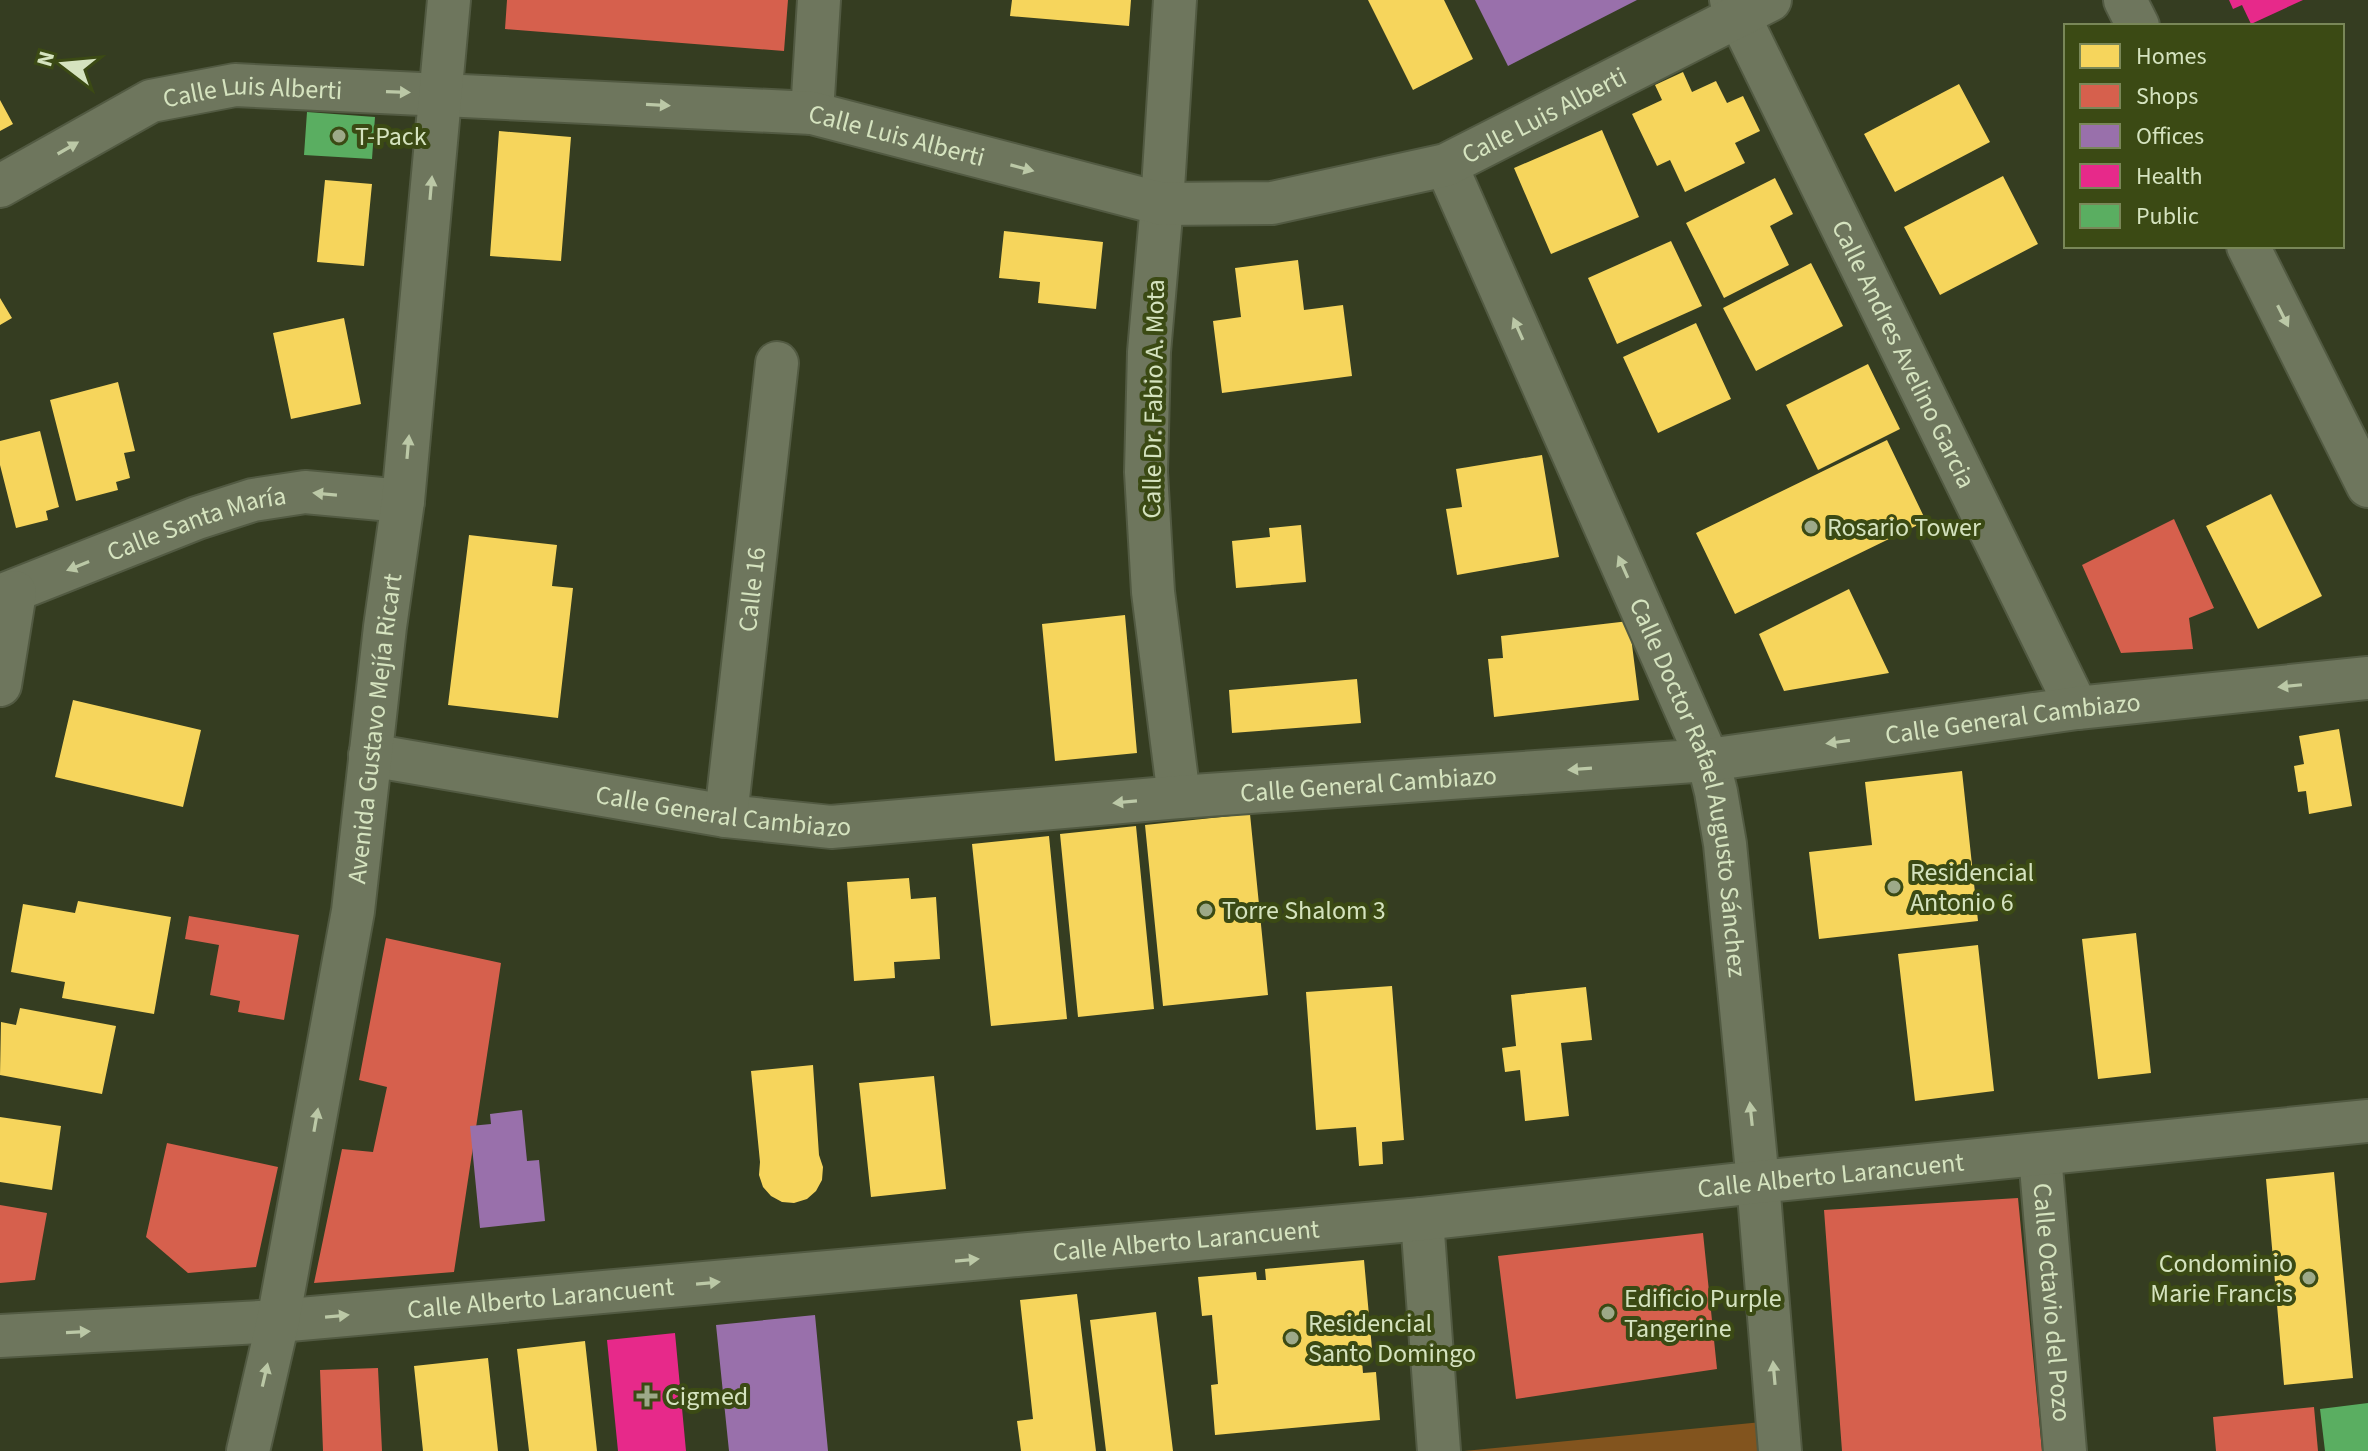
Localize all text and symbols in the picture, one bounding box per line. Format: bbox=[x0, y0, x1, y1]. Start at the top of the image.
north arrow bbox=[24, 24, 104, 104]
legend bbox=[2064, 24, 2344, 248]
text: Homes bbox=[2136, 39, 2207, 74]
text: N bbox=[28, 47, 63, 70]
street label: Calle Luis Alberti bbox=[1455, 58, 1633, 173]
street label: Calle Luis Alberti bbox=[160, 67, 343, 117]
text: Shops bbox=[2136, 79, 2198, 114]
one-way arrow bbox=[386, 86, 411, 99]
street label: Calle Luis Alberti bbox=[804, 95, 989, 176]
one-way arrow bbox=[645, 99, 670, 112]
place label: T-Pack bbox=[355, 118, 427, 155]
text: Offices bbox=[2136, 119, 2204, 154]
marker: T-Pack bbox=[330, 127, 348, 145]
one-way arrow bbox=[57, 141, 79, 155]
text: Health bbox=[2136, 159, 2203, 194]
one-way arrow bbox=[1010, 162, 1035, 174]
one-way arrow bbox=[425, 175, 438, 200]
text: Public bbox=[2136, 199, 2199, 234]
street label: Calle Andres Avelino Garcia bbox=[1822, 214, 1985, 495]
street label: Calle Dr. Fabio A. Mota bbox=[1133, 279, 1174, 519]
one-way arrow bbox=[2276, 304, 2290, 327]
one-way arrow bbox=[1512, 317, 1525, 341]
one-way arrow bbox=[401, 434, 414, 459]
street label: Calle Santa María bbox=[101, 477, 289, 571]
one-way arrow bbox=[312, 487, 337, 500]
place label: Rosario Tower bbox=[1827, 509, 1982, 546]
marker: Rosario Tower bbox=[1802, 518, 1820, 536]
street label: Calle 16 bbox=[729, 545, 775, 634]
one-way arrow bbox=[1616, 555, 1630, 579]
one-way arrow bbox=[66, 560, 90, 573]
street label: Avenida Gustavo Mejía Ricart bbox=[338, 571, 411, 886]
street label: Calle Doctor Rafael Augusto Sánchez bbox=[1620, 592, 1756, 979]
one-way arrow bbox=[2277, 679, 2302, 692]
street label: Calle General Cambiazo bbox=[1883, 684, 2142, 754]
one-way arrow bbox=[1825, 735, 1850, 748]
street label: Calle General Cambiazo bbox=[1239, 757, 1498, 812]
one-way arrow bbox=[1567, 763, 1592, 776]
street label: Calle General Cambiazo bbox=[593, 776, 852, 846]
one-way arrow bbox=[1112, 795, 1137, 808]
place label: Residencial Antonio 6 bbox=[1910, 854, 2034, 921]
marker: Residencial Antonio 6 bbox=[1885, 878, 1903, 896]
place label: Torre Shalom 3 bbox=[1222, 892, 1386, 929]
marker: Torre Shalom 3 bbox=[1197, 901, 1215, 919]
one-way arrow bbox=[1745, 1101, 1758, 1126]
one-way arrow bbox=[310, 1107, 322, 1132]
street label: Calle Alberto Larancuent bbox=[1696, 1143, 1966, 1208]
street label: Calle Octavio del Pozo bbox=[2023, 1182, 2080, 1423]
street label: Calle Alberto Larancuent bbox=[1051, 1210, 1321, 1271]
place label: Condominio Marie Francis bbox=[2150, 1245, 2293, 1312]
one-way arrow bbox=[955, 1253, 980, 1266]
street label: Calle Alberto Larancuent bbox=[406, 1268, 676, 1328]
marker: Condominio Marie Francis bbox=[2300, 1269, 2318, 1287]
one-way arrow bbox=[696, 1276, 721, 1289]
place label: Edificio Purple Tangerine bbox=[1624, 1280, 1782, 1347]
marker: Edificio Purple Tangerine bbox=[1599, 1304, 1617, 1322]
place label: Residencial Santo Domingo bbox=[1308, 1305, 1476, 1372]
one-way arrow bbox=[325, 1309, 350, 1322]
one-way arrow bbox=[66, 1325, 91, 1338]
marker: Residencial Santo Domingo bbox=[1283, 1329, 1301, 1347]
one-way arrow bbox=[1767, 1360, 1780, 1385]
one-way arrow bbox=[259, 1362, 272, 1387]
place label: Cigmed bbox=[665, 1378, 748, 1415]
marker: Cigmed bbox=[636, 1385, 658, 1407]

